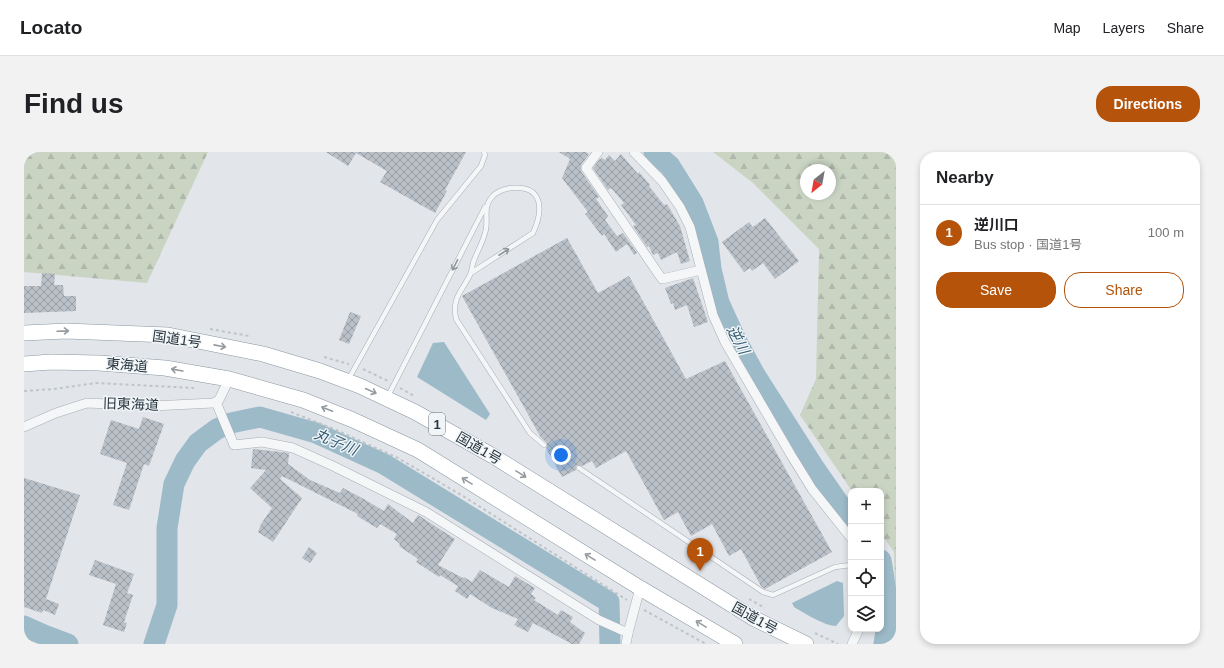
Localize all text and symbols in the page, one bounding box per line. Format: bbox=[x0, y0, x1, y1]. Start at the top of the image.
text: Locato bbox=[20, 17, 82, 38]
text: Map bbox=[1053, 20, 1081, 36]
text: Layers bbox=[1103, 20, 1145, 36]
text: Share bbox=[1167, 20, 1204, 36]
button: Directions bbox=[1096, 86, 1200, 122]
text: Find us bbox=[24, 88, 124, 119]
north arrow bbox=[800, 164, 836, 200]
text: Nearby bbox=[936, 168, 994, 187]
text: 逆川口 bbox=[974, 216, 1019, 233]
text: 1 bbox=[945, 225, 953, 240]
text: 100 m bbox=[1148, 225, 1184, 240]
text: Bus stop · 国道1号 bbox=[974, 237, 1082, 252]
one-way arrow bbox=[498, 248, 509, 256]
one-way arrow bbox=[451, 258, 458, 270]
button: Save bbox=[936, 272, 1056, 308]
button: Share bbox=[1064, 272, 1184, 308]
water label: 逆川 bbox=[724, 323, 754, 359]
one-way arrow bbox=[56, 327, 69, 335]
street label: 国道1号 bbox=[151, 328, 203, 350]
one-way arrow bbox=[213, 342, 226, 350]
street label: 東海道 bbox=[105, 355, 149, 375]
one-way arrow bbox=[171, 366, 184, 374]
one-way arrow bbox=[364, 388, 376, 395]
street label: 旧東海道 bbox=[103, 395, 159, 413]
one-way arrow bbox=[321, 405, 333, 413]
road number: 1 bbox=[429, 413, 445, 435]
water label: 丸子川 bbox=[312, 425, 362, 459]
street label: 国道1号 bbox=[453, 429, 505, 467]
your location bbox=[551, 445, 571, 465]
one-way arrow bbox=[515, 470, 526, 478]
one-way arrow bbox=[462, 477, 473, 485]
map controls bbox=[848, 488, 884, 632]
button: + bbox=[848, 488, 884, 524]
button: − bbox=[848, 524, 884, 560]
pin: 1 bbox=[687, 538, 713, 571]
one-way arrow bbox=[584, 552, 596, 560]
button: locate bbox=[848, 560, 884, 596]
button: layers bbox=[848, 596, 884, 632]
street label: 国道1号 bbox=[729, 599, 781, 637]
one-way arrow bbox=[695, 620, 707, 628]

